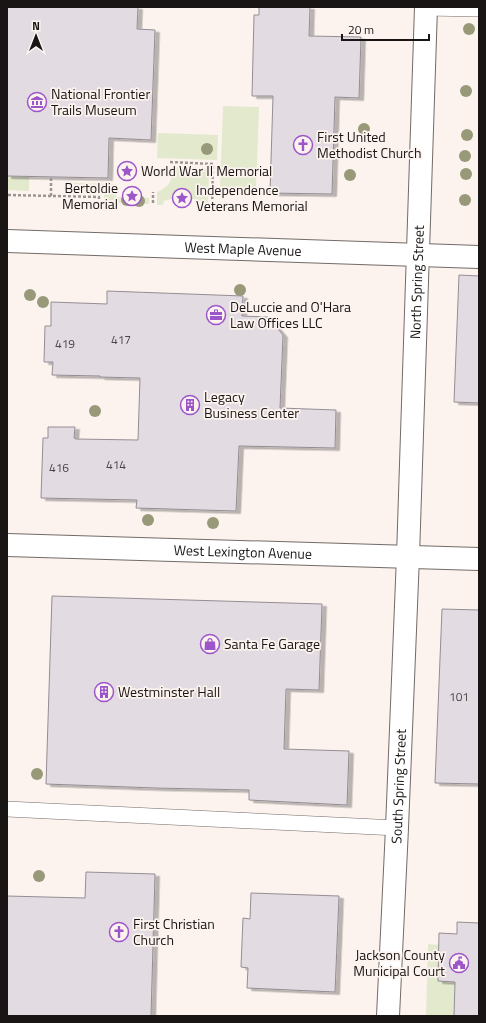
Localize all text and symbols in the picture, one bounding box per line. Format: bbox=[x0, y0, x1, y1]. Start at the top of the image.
north arrow bbox=[16, 16, 56, 56]
scale bar bbox=[342, 16, 429, 42]
text: N bbox=[32, 18, 40, 34]
text: 20 m bbox=[348, 20, 374, 39]
place label: National Frontier Trails Museum bbox=[51, 83, 150, 120]
museum icon: National Frontier Trails Museum bbox=[26, 91, 48, 113]
place label: First United Methodist Church bbox=[317, 126, 421, 163]
church icon: First United Methodist Church bbox=[292, 134, 314, 156]
place icon: World War II Memorial bbox=[116, 160, 138, 182]
place label: World War II Memorial bbox=[141, 160, 272, 181]
place label: Bertoldie Memorial bbox=[62, 177, 118, 214]
place label: Independence Veterans Memorial bbox=[196, 179, 308, 216]
place icon: Bertoldie Memorial bbox=[121, 185, 143, 207]
place icon: Independence Veterans Memorial bbox=[171, 187, 193, 209]
street label: North Spring Street bbox=[404, 225, 429, 339]
street label: West Maple Avenue bbox=[184, 236, 302, 261]
place label: DeLuccie and O'Hara Law Offices LLC bbox=[230, 296, 351, 333]
office icon: DeLuccie and O'Hara Law Offices LLC bbox=[205, 304, 227, 326]
house number: 417 bbox=[111, 330, 131, 349]
house number: 419 bbox=[55, 334, 75, 353]
place label: Legacy Business Center bbox=[204, 386, 299, 423]
building icon: Legacy Business Center bbox=[179, 394, 201, 416]
house number: 414 bbox=[106, 455, 126, 474]
house number: 416 bbox=[49, 458, 69, 477]
street label: West Lexington Avenue bbox=[173, 539, 312, 564]
shop icon: Santa Fe Garage bbox=[199, 633, 221, 655]
place label: Santa Fe Garage bbox=[224, 633, 320, 654]
building icon: Westminster Hall bbox=[93, 681, 115, 703]
place label: Westminster Hall bbox=[118, 681, 220, 702]
house number: 101 bbox=[449, 687, 469, 706]
street label: South Spring Street bbox=[385, 728, 411, 844]
place label: First Christian Church bbox=[133, 913, 215, 950]
church icon: First Christian Church bbox=[108, 921, 130, 943]
place label: Jackson County Municipal Court bbox=[353, 944, 445, 981]
public building icon: Jackson County Municipal Court bbox=[448, 952, 470, 974]

